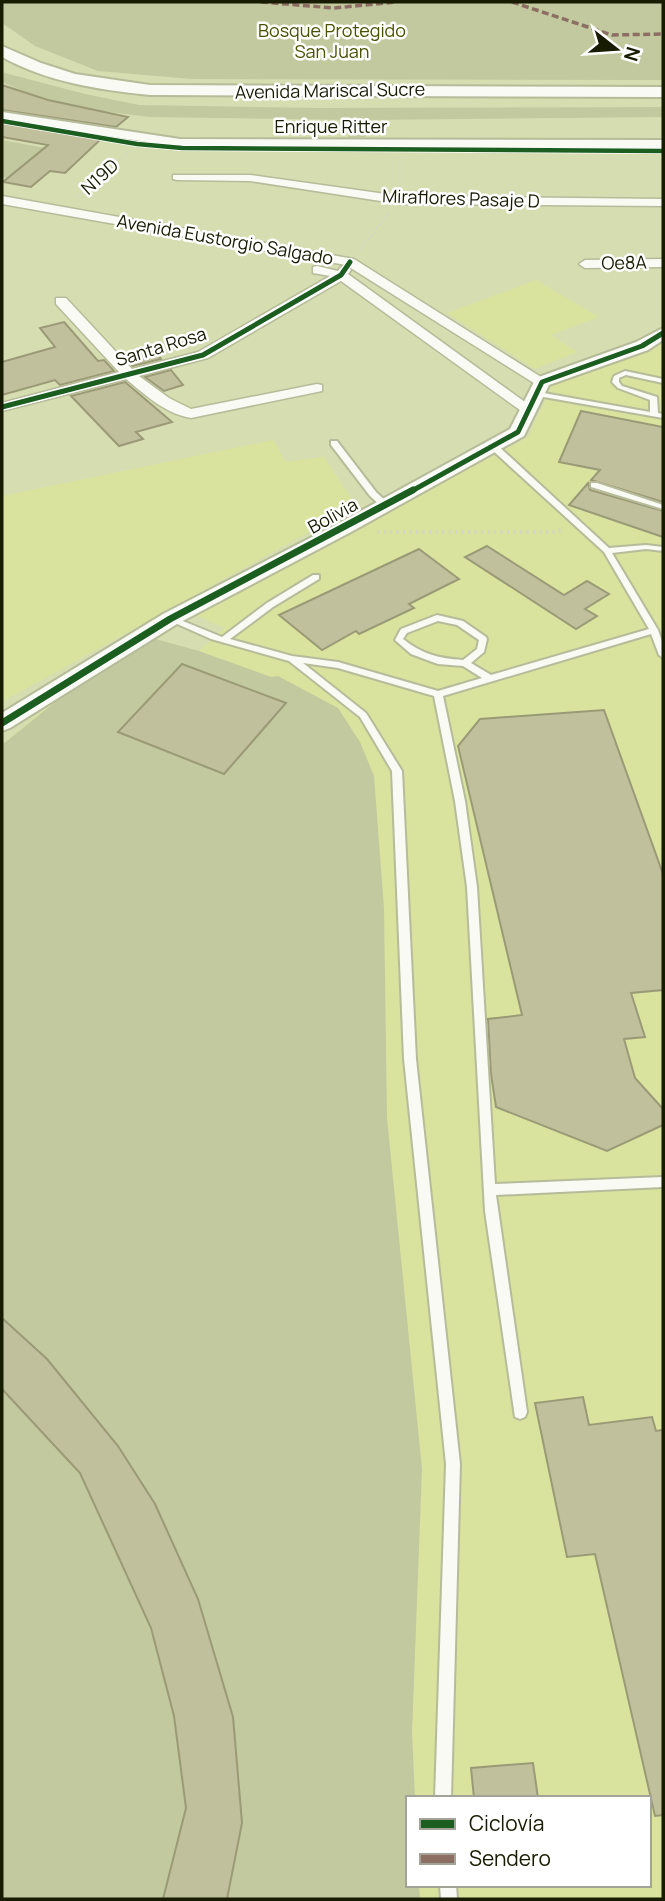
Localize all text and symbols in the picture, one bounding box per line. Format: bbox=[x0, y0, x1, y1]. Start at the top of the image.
north arrow bbox=[581, 14, 651, 84]
park label: Bosque Protegido San Juan bbox=[258, 18, 406, 63]
text: N bbox=[618, 44, 647, 64]
street label: Avenida Mariscal Sucre bbox=[235, 76, 425, 104]
street label: Enrique Ritter bbox=[274, 114, 388, 138]
street label: N19D bbox=[75, 153, 123, 199]
street label: Miraflores Pasaje D bbox=[382, 183, 540, 213]
street label: Avenida Eustorgio Salgado bbox=[115, 208, 335, 270]
street label: Oe8A bbox=[601, 250, 647, 274]
street label: Santa Rosa bbox=[112, 321, 209, 371]
street label: Bolivia bbox=[303, 492, 362, 539]
legend bbox=[406, 1796, 651, 1887]
text: Ciclovía bbox=[469, 1809, 544, 1837]
text: Sendero bbox=[469, 1844, 551, 1872]

